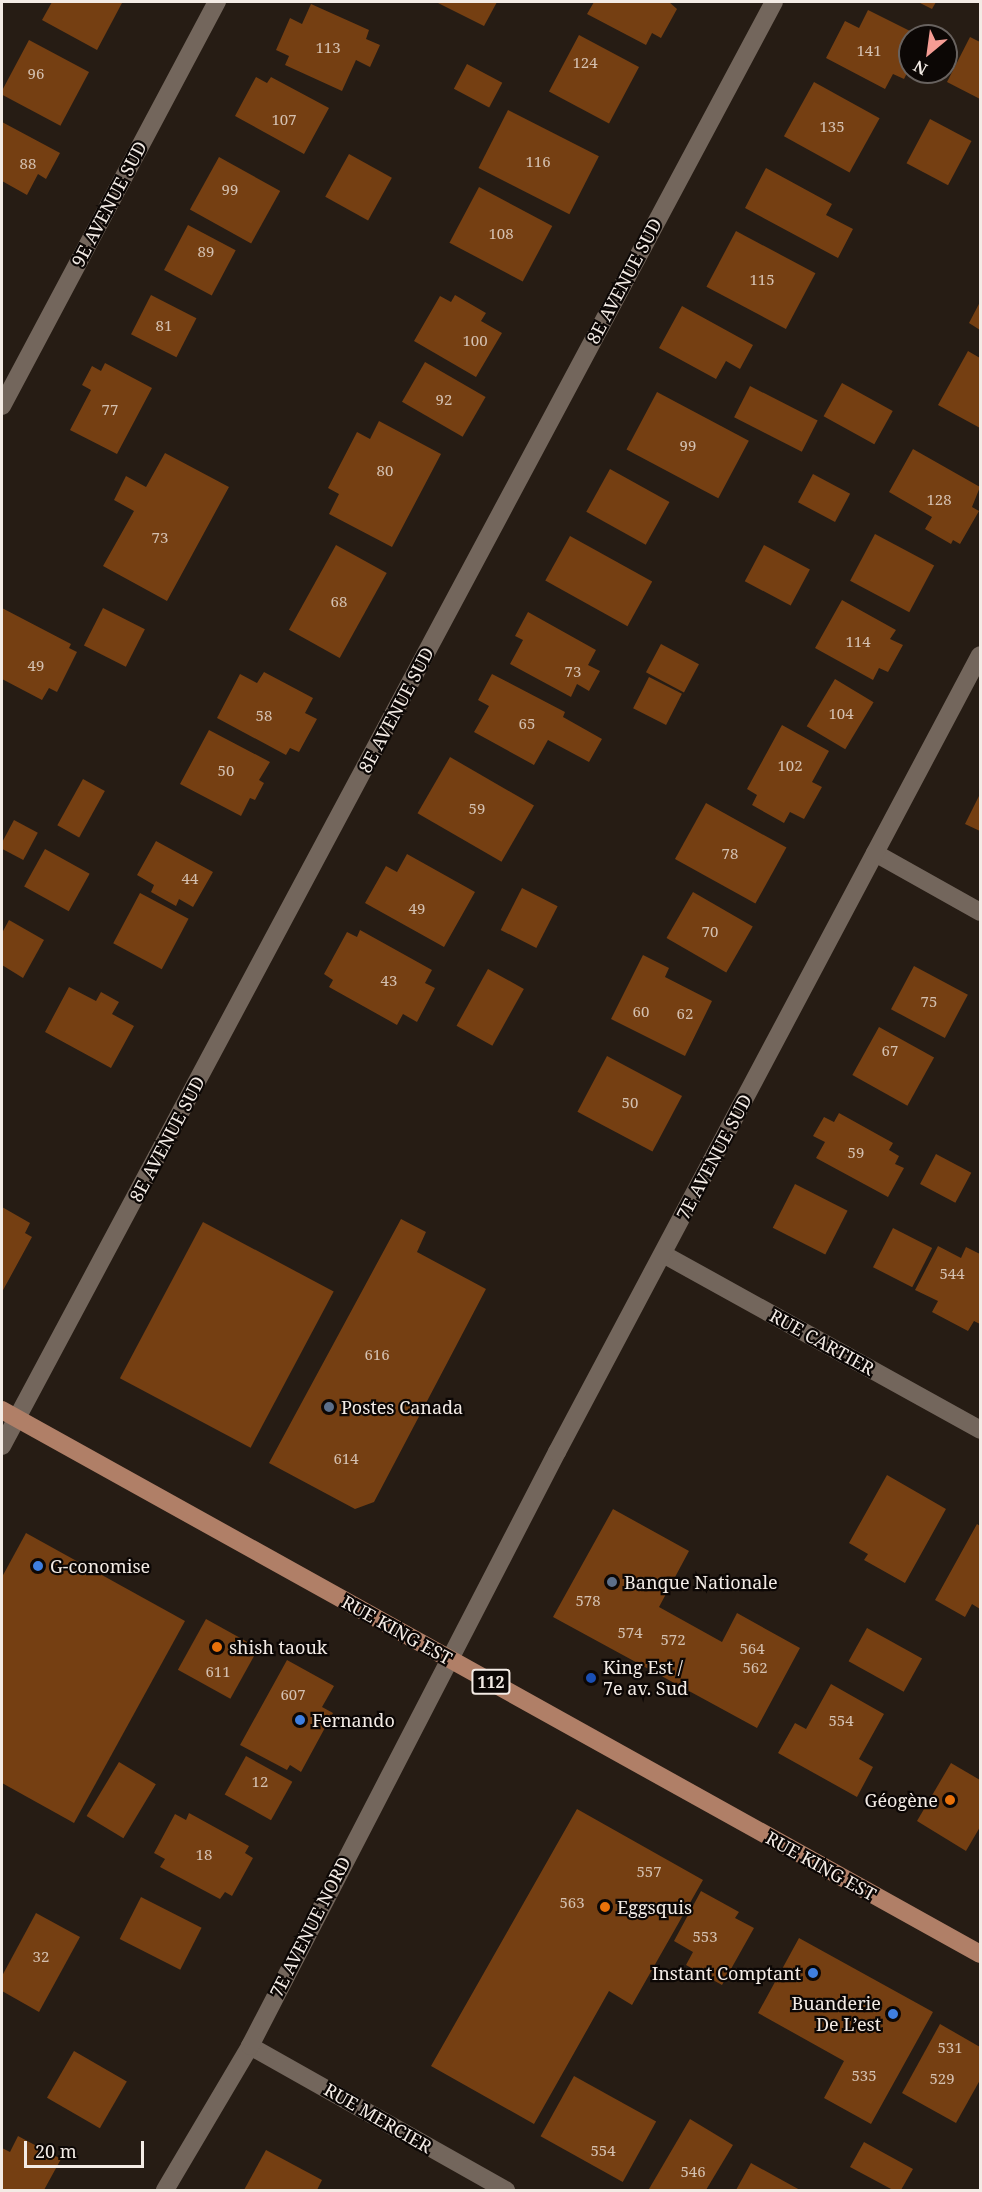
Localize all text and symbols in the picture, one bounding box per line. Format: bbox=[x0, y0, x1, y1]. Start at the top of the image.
north arrow bbox=[898, 24, 958, 84]
house number: 113 bbox=[315, 39, 341, 57]
house number: 141 bbox=[856, 42, 882, 60]
house number: 124 bbox=[572, 54, 598, 72]
text: N bbox=[909, 55, 931, 81]
house number: 96 bbox=[28, 65, 44, 83]
house number: 107 bbox=[271, 111, 297, 129]
house number: 135 bbox=[819, 118, 845, 136]
street label: 9E AVENUE SUD bbox=[67, 138, 151, 270]
house number: 116 bbox=[525, 153, 551, 171]
house number: 88 bbox=[20, 155, 36, 173]
house number: 99 bbox=[222, 181, 238, 199]
street label: 8E AVENUE SUD bbox=[582, 215, 666, 347]
house number: 108 bbox=[488, 225, 514, 243]
house number: 89 bbox=[198, 243, 214, 261]
house number: 115 bbox=[749, 271, 775, 289]
house number: 81 bbox=[156, 317, 172, 335]
house number: 100 bbox=[462, 332, 488, 350]
house number: 92 bbox=[436, 391, 452, 409]
house number: 77 bbox=[102, 401, 118, 419]
house number: 99 bbox=[680, 437, 696, 455]
house number: 80 bbox=[377, 462, 393, 480]
house number: 128 bbox=[926, 491, 952, 509]
house number: 73 bbox=[152, 529, 168, 547]
house number: 68 bbox=[331, 593, 347, 611]
house number: 114 bbox=[845, 633, 871, 651]
street label: 8E AVENUE SUD bbox=[354, 644, 438, 776]
house number: 49 bbox=[28, 657, 44, 675]
house number: 73 bbox=[565, 663, 581, 681]
house number: 104 bbox=[828, 705, 854, 723]
house number: 58 bbox=[256, 707, 272, 725]
house number: 65 bbox=[519, 715, 535, 733]
house number: 102 bbox=[777, 757, 803, 775]
house number: 50 bbox=[218, 762, 234, 780]
house number: 59 bbox=[469, 800, 485, 818]
house number: 78 bbox=[722, 845, 738, 863]
house number: 44 bbox=[182, 870, 198, 888]
house number: 49 bbox=[409, 900, 425, 918]
house number: 70 bbox=[702, 923, 718, 941]
house number: 43 bbox=[381, 972, 397, 990]
house number: 75 bbox=[921, 993, 937, 1011]
house number: 60 bbox=[633, 1003, 649, 1021]
house number: 62 bbox=[677, 1005, 693, 1023]
house number: 67 bbox=[882, 1042, 898, 1060]
street label: 8E AVENUE SUD bbox=[125, 1073, 209, 1205]
street label: 7E AVENUE SUD bbox=[672, 1091, 756, 1223]
house number: 50 bbox=[622, 1094, 638, 1112]
house number: 59 bbox=[848, 1144, 864, 1162]
house number: 544 bbox=[939, 1265, 965, 1283]
street label: RUE CARTIER bbox=[766, 1304, 878, 1380]
house number: 616 bbox=[364, 1346, 390, 1364]
place label: Postes Canada bbox=[341, 1396, 463, 1418]
marker: Postes Canada bbox=[322, 1400, 336, 1414]
house number: 614 bbox=[333, 1450, 359, 1468]
place label: G-conomise bbox=[50, 1555, 150, 1577]
marker: G-conomise bbox=[31, 1559, 45, 1573]
place label: Banque Nationale bbox=[624, 1571, 778, 1593]
marker: Banque Nationale bbox=[605, 1575, 619, 1589]
street label: RUE KING EST bbox=[338, 1591, 456, 1669]
house number: 578 bbox=[575, 1592, 601, 1610]
house number: 574 bbox=[617, 1624, 643, 1642]
house number: 572 bbox=[660, 1631, 686, 1649]
place label: shish taouk bbox=[229, 1636, 327, 1658]
marker: shish taouk bbox=[210, 1640, 224, 1654]
house number: 564 bbox=[739, 1640, 765, 1658]
place label: King Est / 7e av. Sud bbox=[603, 1657, 688, 1700]
house number: 562 bbox=[742, 1659, 768, 1677]
house number: 611 bbox=[205, 1663, 231, 1681]
road number: 112 bbox=[470, 1669, 512, 1695]
marker: King Est / 7e av. Sud bbox=[584, 1671, 598, 1685]
house number: 607 bbox=[280, 1686, 306, 1704]
place label: Fernando bbox=[312, 1709, 395, 1731]
house number: 554 bbox=[828, 1712, 854, 1730]
marker: Fernando bbox=[293, 1713, 307, 1727]
house number: 12 bbox=[252, 1773, 268, 1791]
place label: Géogène bbox=[865, 1789, 938, 1811]
marker: Géogène bbox=[943, 1793, 957, 1807]
street label: RUE KING EST bbox=[762, 1827, 880, 1905]
house number: 18 bbox=[196, 1846, 212, 1864]
street label: 7E AVENUE NORD bbox=[265, 1853, 355, 2001]
house number: 557 bbox=[636, 1863, 662, 1881]
house number: 563 bbox=[559, 1894, 585, 1912]
place label: Eggsquis bbox=[617, 1896, 692, 1918]
marker: Eggsquis bbox=[598, 1900, 612, 1914]
house number: 553 bbox=[692, 1928, 718, 1946]
house number: 32 bbox=[33, 1948, 49, 1966]
place label: Instant Comptant bbox=[652, 1962, 801, 1984]
marker: Instant Comptant bbox=[806, 1966, 820, 1980]
place label: Buanderie De L’est bbox=[792, 1993, 881, 2036]
marker: Buanderie De L’est bbox=[886, 2007, 900, 2021]
house number: 531 bbox=[937, 2039, 963, 2057]
house number: 535 bbox=[851, 2067, 877, 2085]
house number: 529 bbox=[929, 2070, 955, 2088]
street label: RUE MERCIER bbox=[320, 2078, 436, 2158]
scale bar bbox=[27, 2129, 147, 2167]
text: 20 m bbox=[35, 2139, 77, 2163]
house number: 554 bbox=[590, 2142, 616, 2160]
house number: 546 bbox=[680, 2163, 706, 2181]

